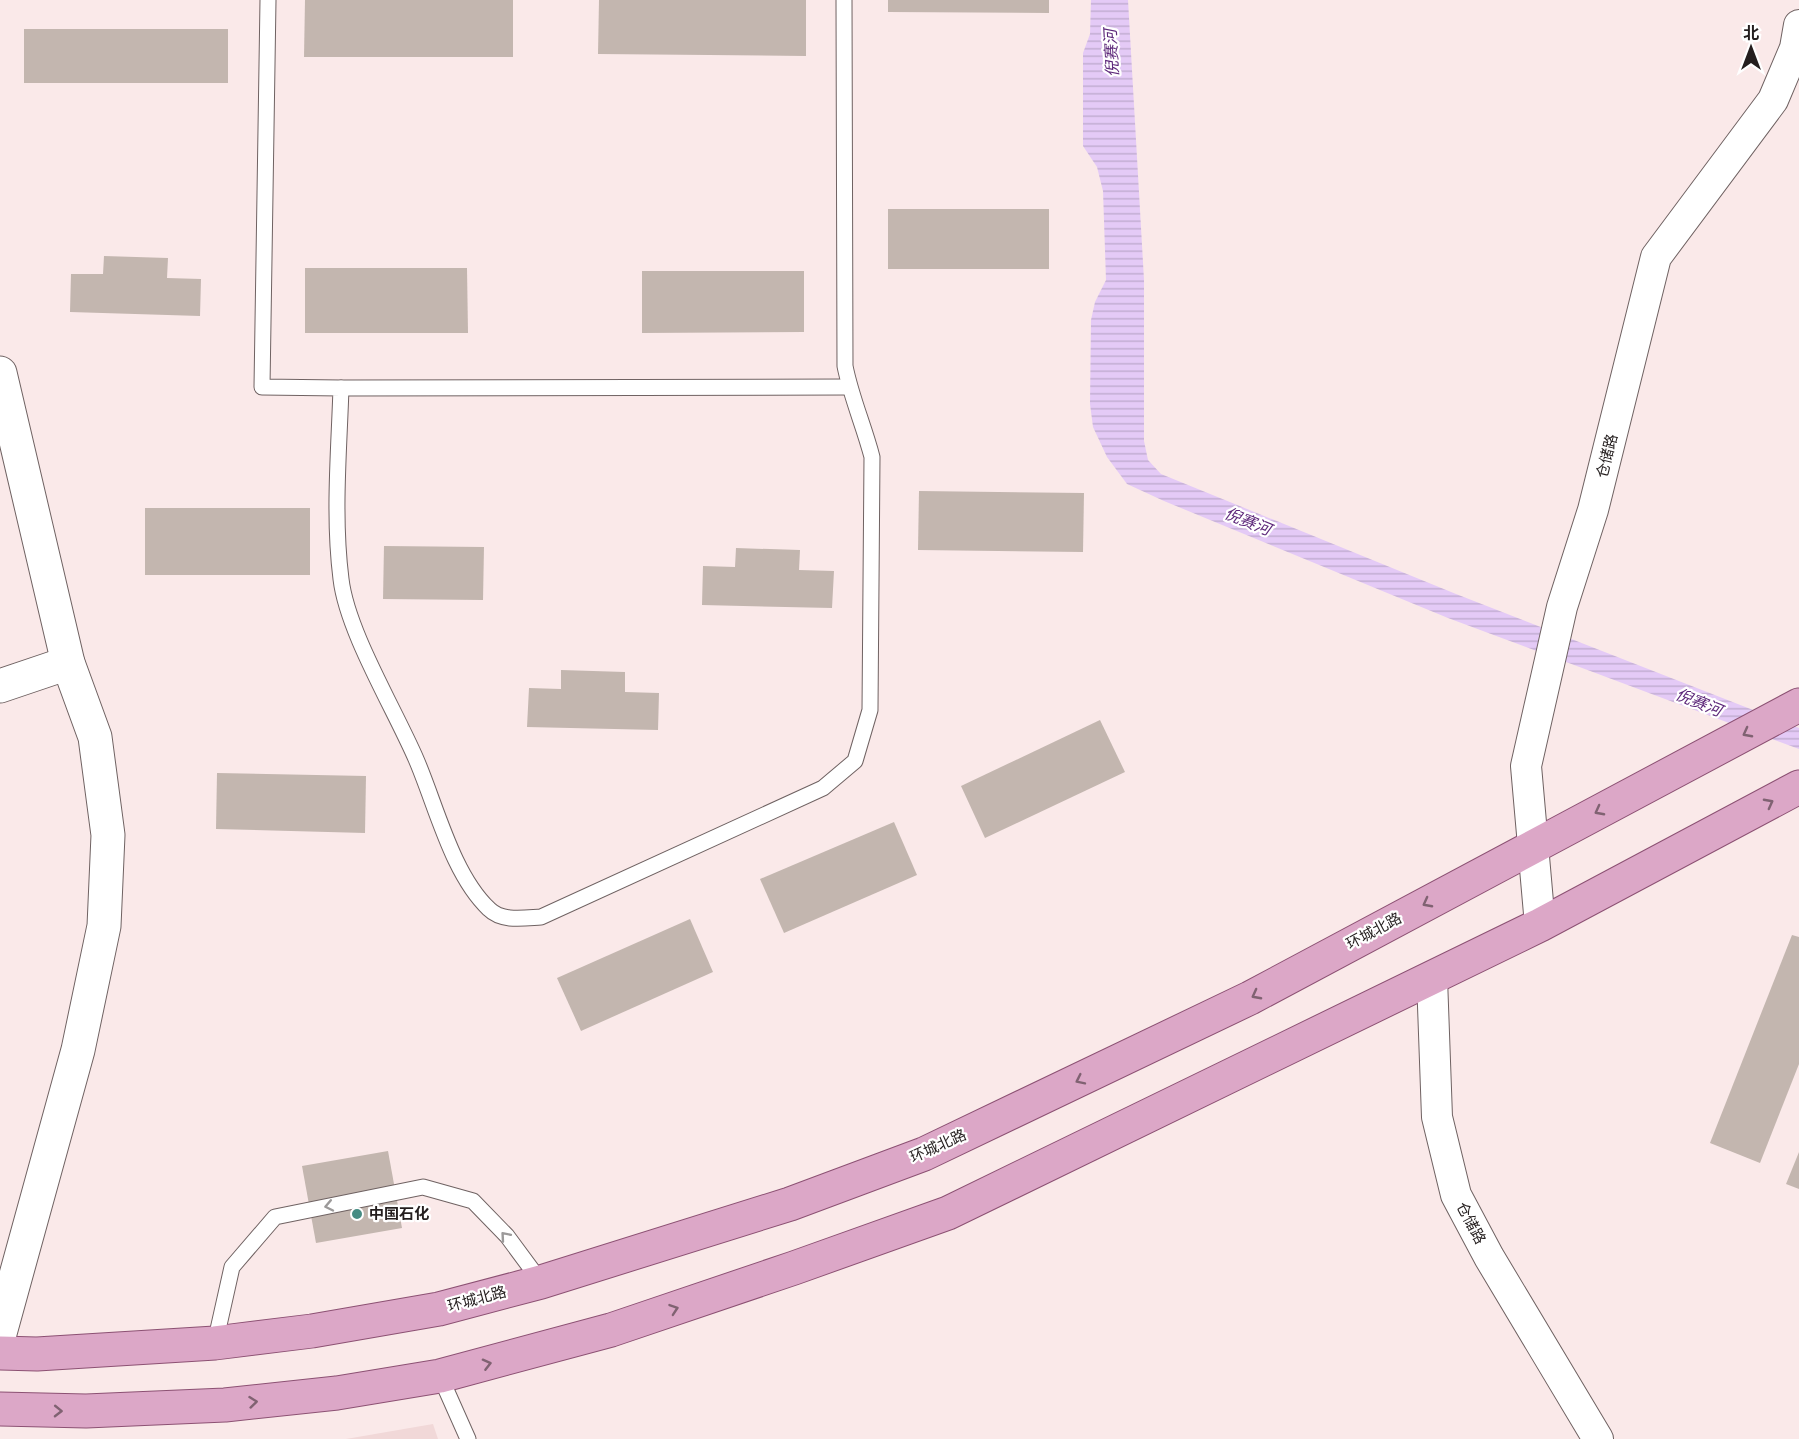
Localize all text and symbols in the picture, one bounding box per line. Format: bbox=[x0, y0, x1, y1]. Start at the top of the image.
north arrow bbox=[1721, 18, 1781, 78]
text: 北 bbox=[1743, 22, 1759, 44]
water label: 倪赛河 bbox=[1099, 25, 1123, 78]
street label: 仓储路 bbox=[1591, 431, 1622, 480]
water label: 倪赛河 bbox=[1222, 502, 1277, 541]
water label: 倪赛河 bbox=[1673, 683, 1728, 722]
one-way arrow bbox=[1743, 725, 1754, 737]
one-way arrow bbox=[1763, 799, 1773, 810]
one-way arrow bbox=[1595, 804, 1606, 815]
one-way arrow bbox=[1423, 896, 1434, 907]
street label: 环城北路 bbox=[1342, 907, 1405, 954]
one-way arrow bbox=[1251, 988, 1262, 999]
one-way arrow bbox=[1075, 1072, 1086, 1084]
street label: 环城北路 bbox=[906, 1124, 969, 1167]
street label: 仓储路 bbox=[1452, 1198, 1491, 1248]
one-way arrow bbox=[325, 1199, 335, 1212]
place label: 中国石化 bbox=[369, 1203, 429, 1224]
marker: 中国石化 bbox=[350, 1207, 364, 1221]
one-way arrow bbox=[501, 1232, 512, 1242]
street label: 环城北路 bbox=[445, 1281, 509, 1316]
one-way arrow bbox=[668, 1303, 679, 1316]
one-way arrow bbox=[482, 1359, 492, 1372]
one-way arrow bbox=[249, 1396, 258, 1409]
one-way arrow bbox=[54, 1404, 63, 1417]

